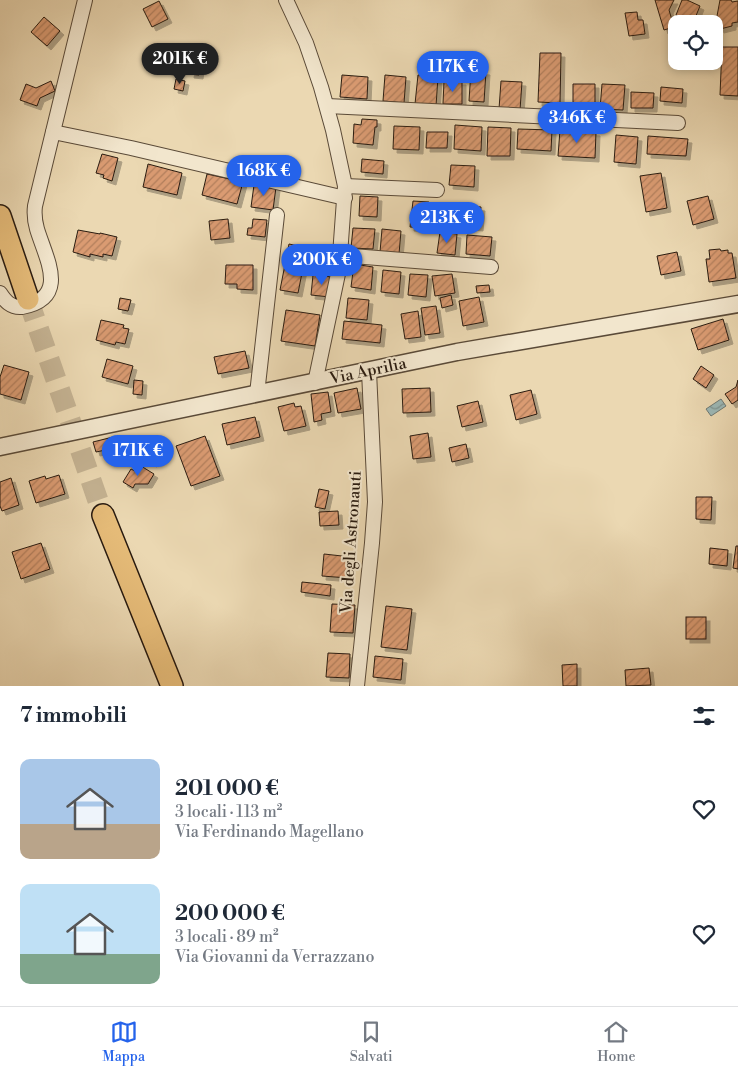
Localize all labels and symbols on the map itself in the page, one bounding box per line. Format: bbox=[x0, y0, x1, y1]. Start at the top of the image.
pin: 201K € bbox=[139, 42, 221, 85]
pin: 117K € bbox=[412, 51, 494, 93]
pin: 346K € bbox=[536, 102, 618, 144]
pin: 168K € bbox=[223, 154, 305, 197]
pin: 213K € bbox=[406, 202, 488, 244]
pin: 200K € bbox=[281, 244, 363, 286]
street label: Via Aprilia bbox=[327, 353, 409, 389]
pin: 171K € bbox=[97, 434, 179, 477]
street label: Via degli Astronauti bbox=[336, 470, 366, 615]

